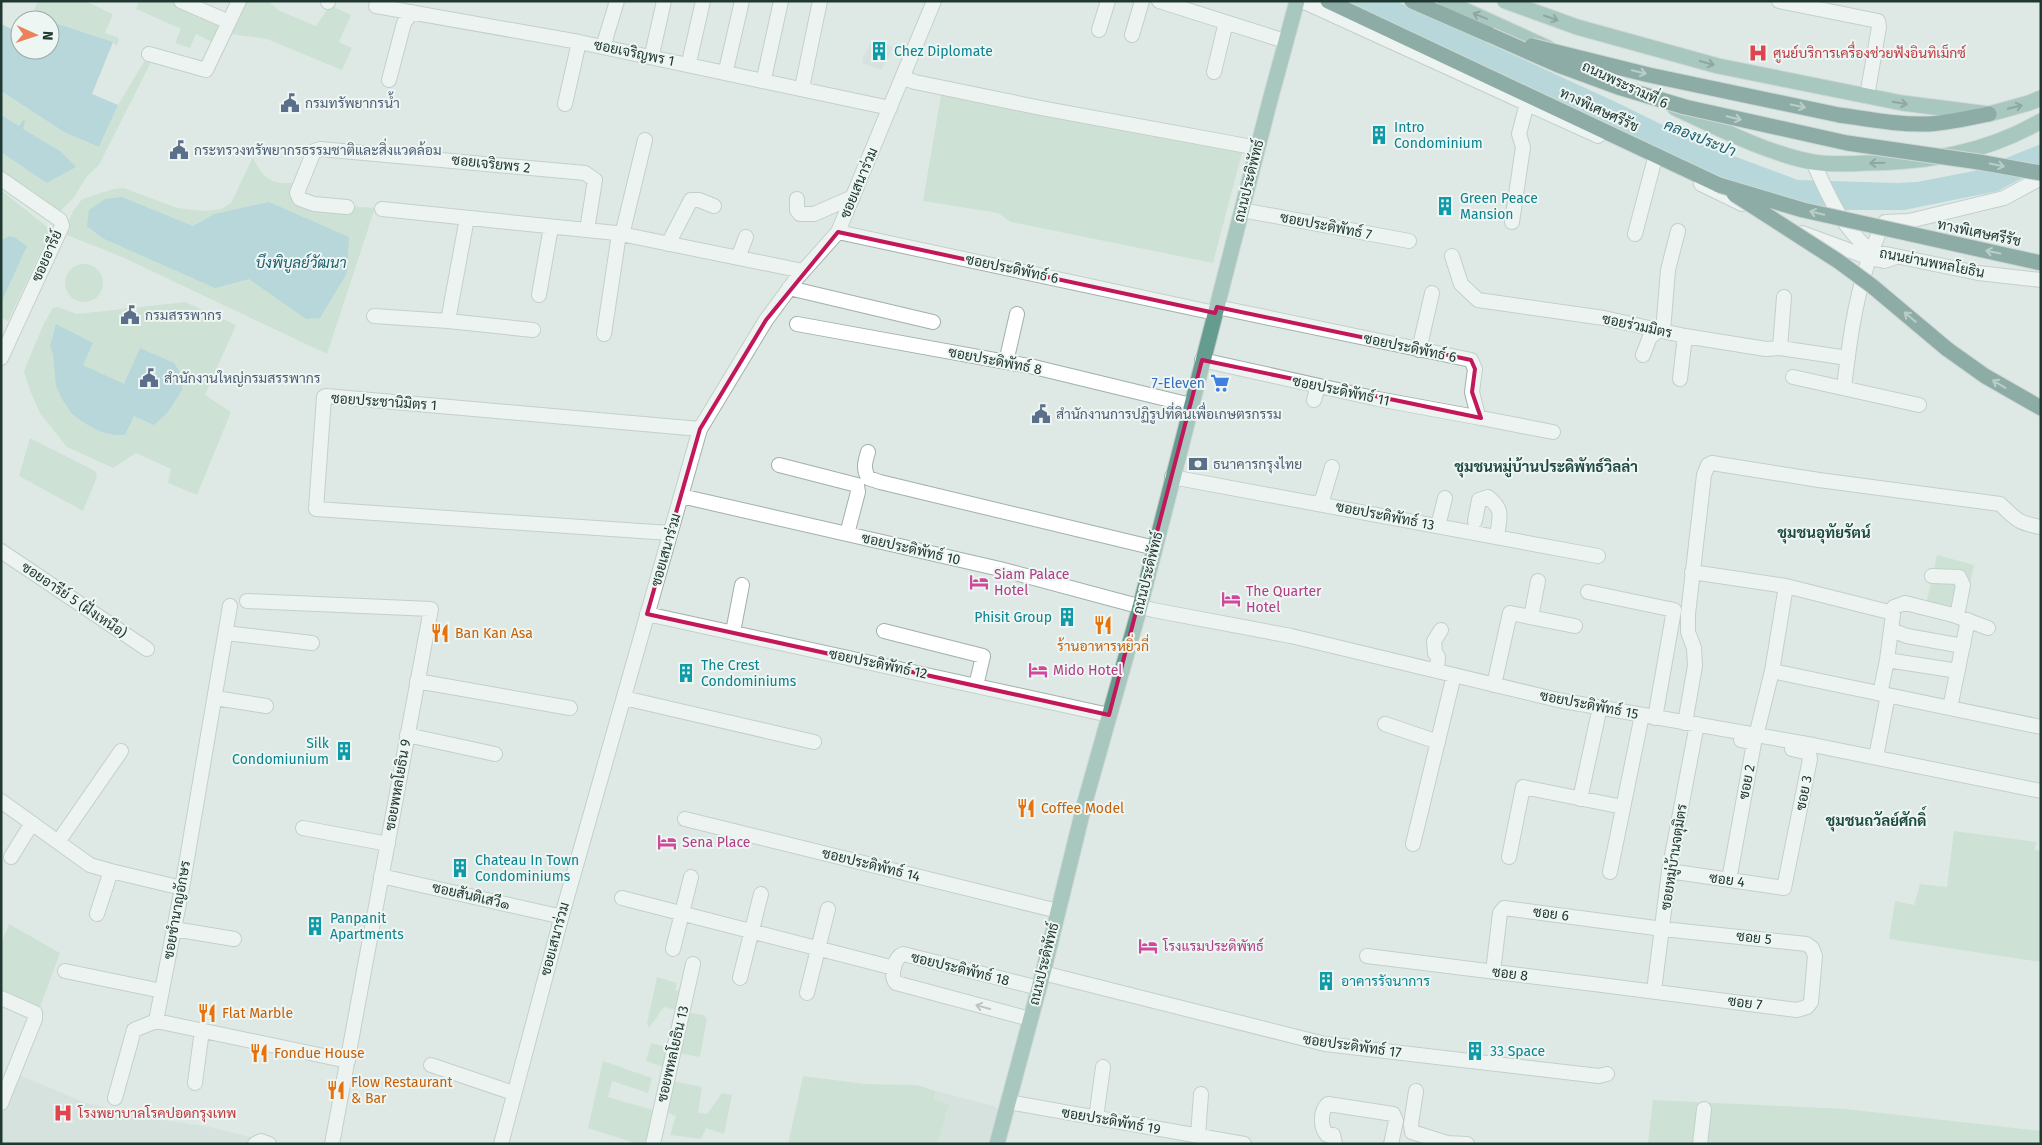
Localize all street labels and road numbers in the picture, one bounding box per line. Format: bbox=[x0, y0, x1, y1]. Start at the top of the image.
street label: ซอยเจริญพร 1 bbox=[592, 36, 676, 70]
street label: ถนนพระรามที่ 6 bbox=[1579, 54, 1672, 112]
street label: ทางพิเศษศรีรัช bbox=[1557, 83, 1642, 136]
street label: ถนนประดิพัทธ์ bbox=[1230, 137, 1268, 224]
street label: ซอยเสนาร่วม bbox=[836, 145, 882, 221]
street label: ซอยเจริยพร 2 bbox=[451, 151, 531, 177]
street label: ซอยประดิพัทธ์ 7 bbox=[1279, 208, 1374, 243]
street label: ทางพิเศษศรีรัช bbox=[1936, 215, 2023, 250]
street label: ซอยอารีย์ bbox=[27, 227, 66, 284]
street label: ถนนย่านพหลโยธิน bbox=[1878, 244, 1986, 282]
street label: ซอยประดิพัทธ์ 6 bbox=[964, 250, 1060, 287]
street label: ซอยร่วมมิตร bbox=[1600, 310, 1674, 342]
street label: ซอยประดิพัทธ์ 6 bbox=[1362, 329, 1458, 366]
street label: ซอยประดิพัทธ์ 8 bbox=[947, 343, 1044, 378]
street label: ซอยประดิพัทธ์ 11 bbox=[1291, 371, 1391, 410]
street label: ซอยประชานิมิตร 1 bbox=[330, 390, 438, 414]
street label: ซอยประดิพัทธ์ 13 bbox=[1334, 497, 1436, 534]
street label: ซอยเสนาร่วม bbox=[647, 511, 685, 589]
street label: ซอยประดิพัทธ์ 10 bbox=[860, 528, 963, 569]
street label: ถนนประดิพัทธ์ bbox=[1129, 529, 1167, 616]
street label: ซอยอารีย์ 5 (ฝั่งเหนือ) bbox=[18, 555, 132, 642]
street label: ซอยประดิพัทธ์ 12 bbox=[827, 644, 929, 683]
street label: ซอยประดิพัทธ์ 15 bbox=[1538, 686, 1640, 723]
street label: ซอยพหลโยธิน 9 bbox=[382, 738, 414, 832]
street label: ซอย 2 bbox=[1735, 763, 1759, 801]
street label: ซอย 3 bbox=[1792, 774, 1816, 812]
street label: ซอยหมู่บ้านจตุมิตร bbox=[1656, 802, 1692, 911]
street label: ซอยประดิพัทธ์ 14 bbox=[820, 844, 923, 886]
street label: ซอยชำนาญอักษร bbox=[160, 859, 194, 961]
street label: ซอย 4 bbox=[1708, 869, 1747, 891]
street label: ซอยสันติเสวี๑ bbox=[430, 878, 512, 913]
street label: ซอยเสนาร่วม bbox=[537, 900, 573, 978]
street label: ซอย 6 bbox=[1532, 903, 1570, 925]
street label: ถนนประดิพัทธ์ bbox=[1025, 920, 1063, 1007]
street label: ซอย 5 bbox=[1735, 928, 1773, 948]
street label: ซอยประดิพัทธ์ 18 bbox=[909, 948, 1012, 990]
street label: ซอย 8 bbox=[1491, 963, 1529, 985]
street label: ซอย 7 bbox=[1727, 992, 1763, 1014]
street label: ซอยพหลโยธิน 13 bbox=[654, 1004, 692, 1104]
street label: ซอยประดิพัทธ์ 17 bbox=[1302, 1030, 1403, 1061]
street label: ซอยประดิพัทธ์ 19 bbox=[1060, 1103, 1162, 1138]

